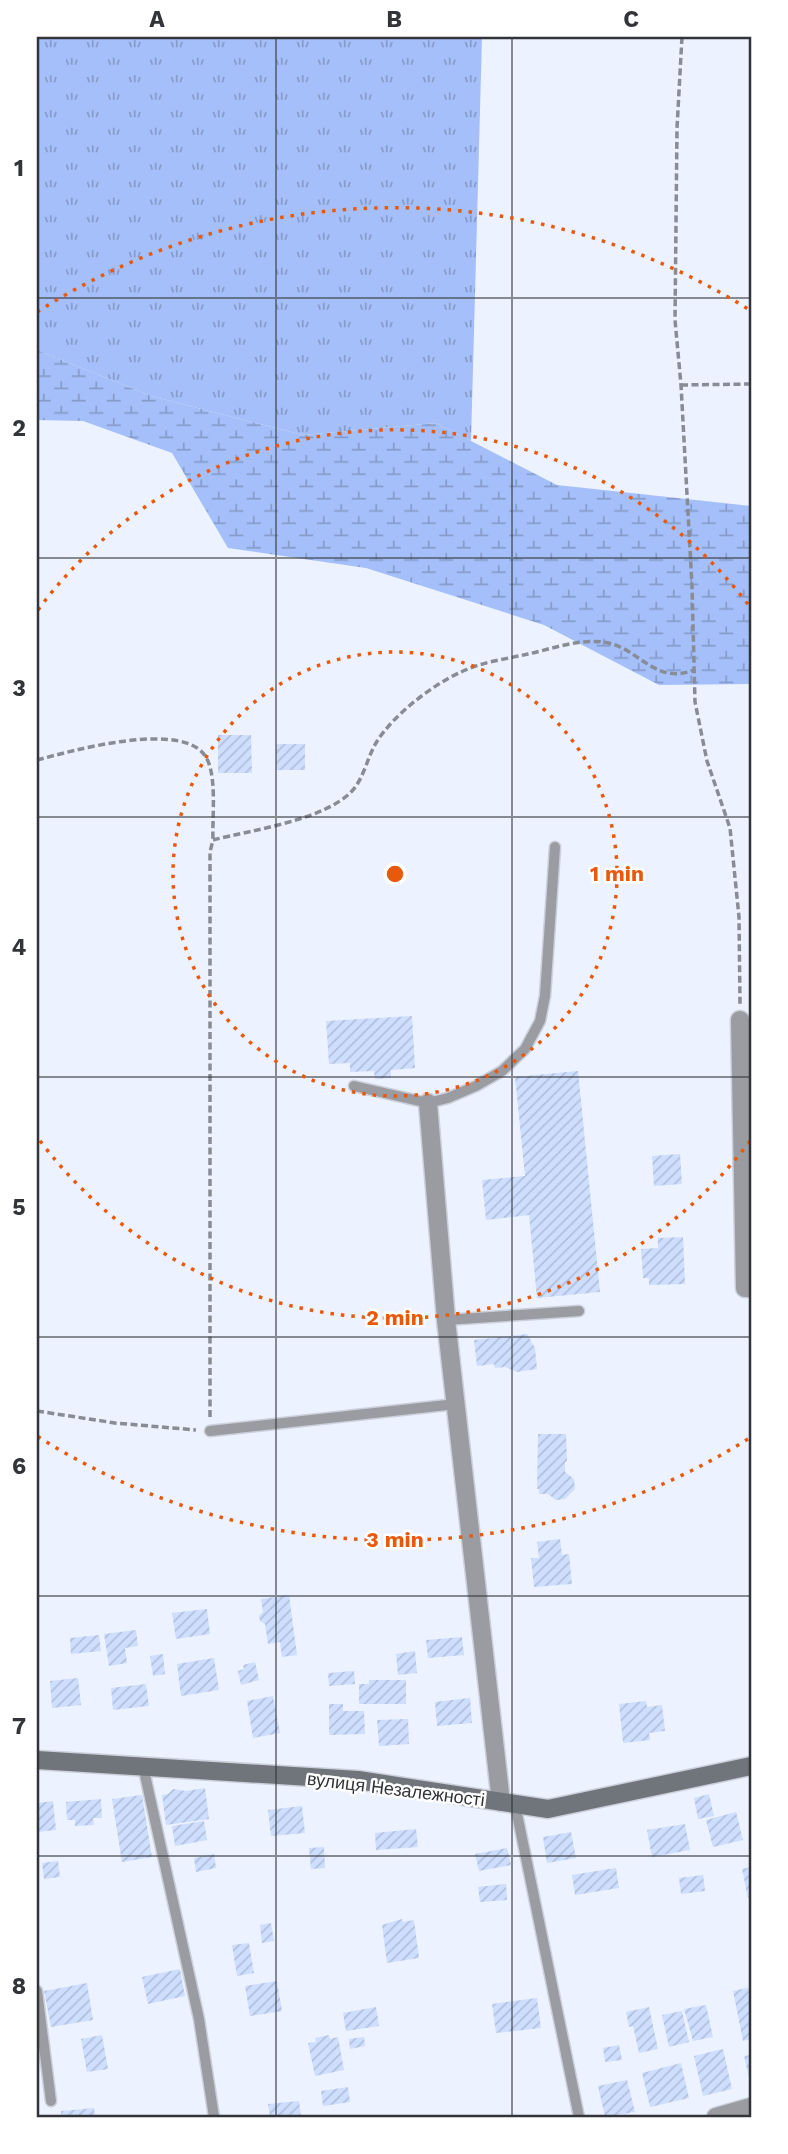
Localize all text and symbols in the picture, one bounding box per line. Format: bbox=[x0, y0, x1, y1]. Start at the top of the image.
text: A bbox=[149, 6, 165, 33]
text: B bbox=[386, 6, 402, 33]
text: C bbox=[623, 6, 639, 33]
text: 1 bbox=[14, 155, 24, 182]
text: 2 bbox=[12, 415, 26, 442]
text: 3 bbox=[12, 675, 26, 702]
text: 1 min bbox=[590, 861, 644, 886]
centre of rings bbox=[383, 862, 407, 886]
text: 4 bbox=[12, 934, 27, 961]
text: 5 bbox=[12, 1194, 26, 1221]
text: 2 min bbox=[366, 1305, 424, 1330]
text: 6 bbox=[12, 1453, 26, 1480]
text: 3 min bbox=[366, 1527, 424, 1552]
text: 7 bbox=[12, 1713, 26, 1740]
street label: вулиця Незалежності bbox=[306, 1768, 486, 1810]
text: 8 bbox=[12, 1973, 26, 2000]

